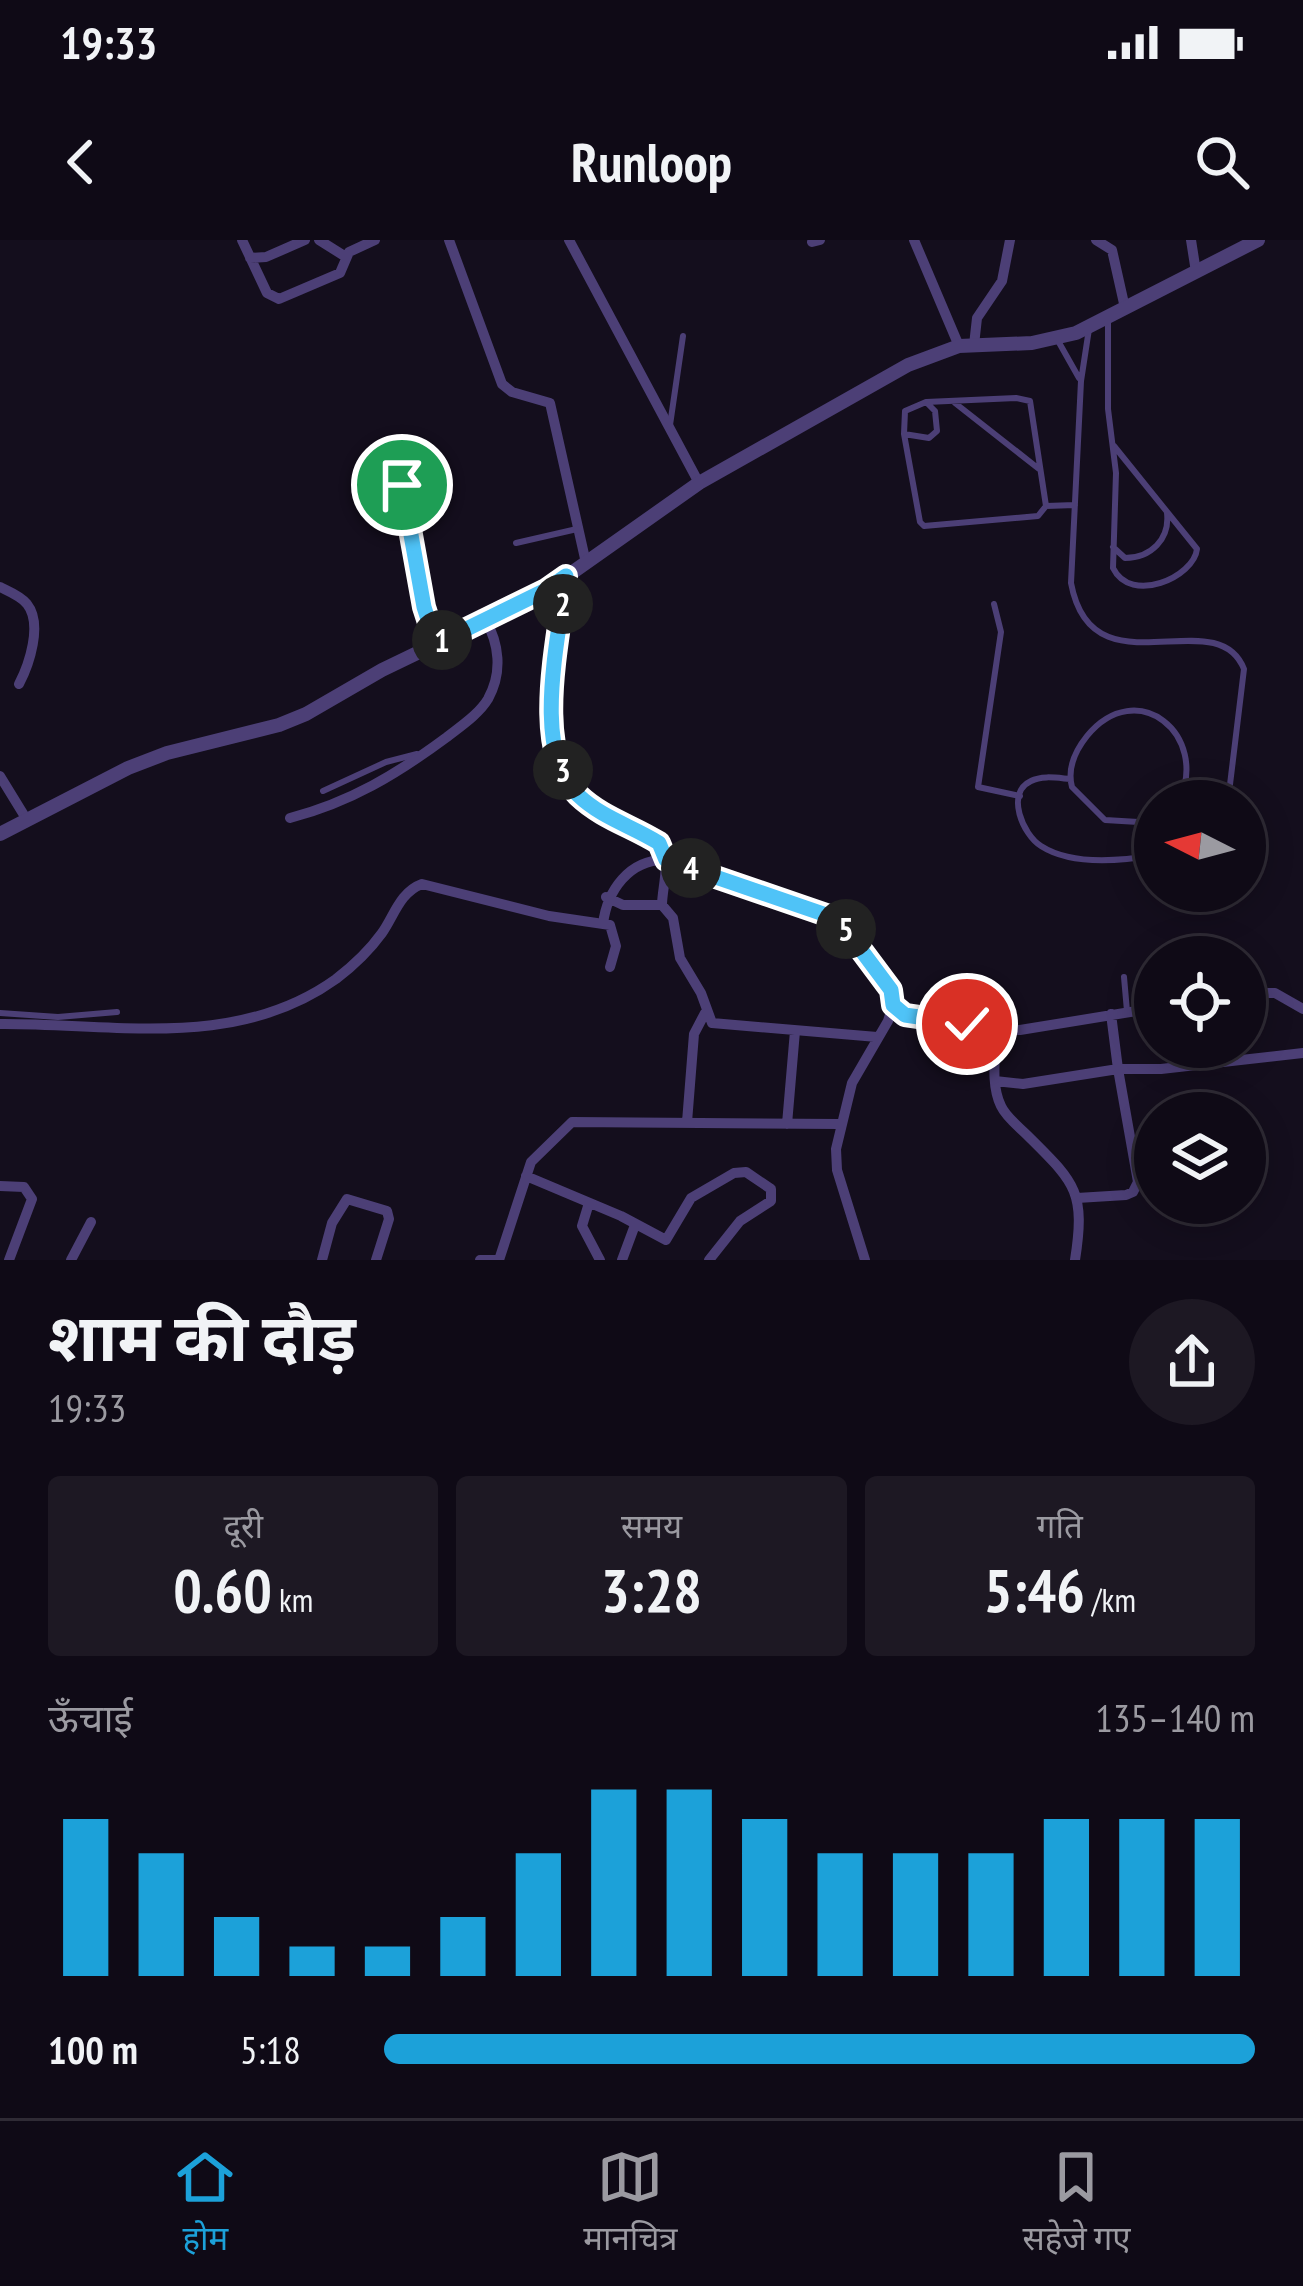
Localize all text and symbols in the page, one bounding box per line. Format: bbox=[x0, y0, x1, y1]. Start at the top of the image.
text: 19:33 bbox=[60, 13, 157, 71]
text: Runloop bbox=[571, 127, 732, 197]
icon: back bbox=[48, 129, 114, 195]
icon: search bbox=[1189, 129, 1255, 195]
pin bbox=[351, 434, 453, 536]
icon: arrive bbox=[369, 452, 435, 518]
pin: 2 bbox=[533, 574, 593, 634]
text: 2 bbox=[555, 582, 571, 625]
pin: 1 bbox=[412, 610, 472, 670]
text: 1 bbox=[434, 618, 450, 661]
pin: 3 bbox=[533, 740, 593, 800]
text: 3 bbox=[555, 748, 571, 791]
north arrow bbox=[1134, 780, 1266, 912]
map controls bbox=[1134, 780, 1266, 1224]
pin: 4 bbox=[661, 838, 721, 898]
text: 4 bbox=[683, 846, 699, 889]
pin: 5 bbox=[816, 899, 876, 959]
text: 5 bbox=[838, 907, 854, 950]
button: locate bbox=[1134, 936, 1266, 1068]
pin bbox=[916, 973, 1018, 1075]
icon: check bbox=[934, 991, 1000, 1057]
button: layers bbox=[1134, 1092, 1266, 1224]
text: शाम की दौड़ bbox=[48, 1294, 356, 1379]
button: share bbox=[1129, 1299, 1255, 1425]
text: 19:33 bbox=[48, 1382, 126, 1433]
text: दूरी bbox=[223, 1504, 263, 1547]
text: समय bbox=[621, 1504, 682, 1547]
text: गति bbox=[1037, 1504, 1083, 1547]
text: 0.60 bbox=[173, 1551, 272, 1629]
text: 3:28 bbox=[601, 1551, 702, 1629]
text: 5:46 bbox=[984, 1551, 1085, 1629]
text: km bbox=[272, 1578, 313, 1621]
text: /km bbox=[1085, 1578, 1136, 1621]
text: ऊँचाई bbox=[48, 1692, 133, 1743]
text: 135–140 m bbox=[1095, 1692, 1255, 1743]
text: 100 m bbox=[48, 2024, 138, 2075]
text: 5:18 bbox=[240, 2024, 301, 2075]
tab: होम bbox=[172, 2144, 238, 2263]
tab: मानचित्र bbox=[583, 2144, 678, 2263]
tab: सहेजे गए bbox=[1022, 2144, 1131, 2263]

